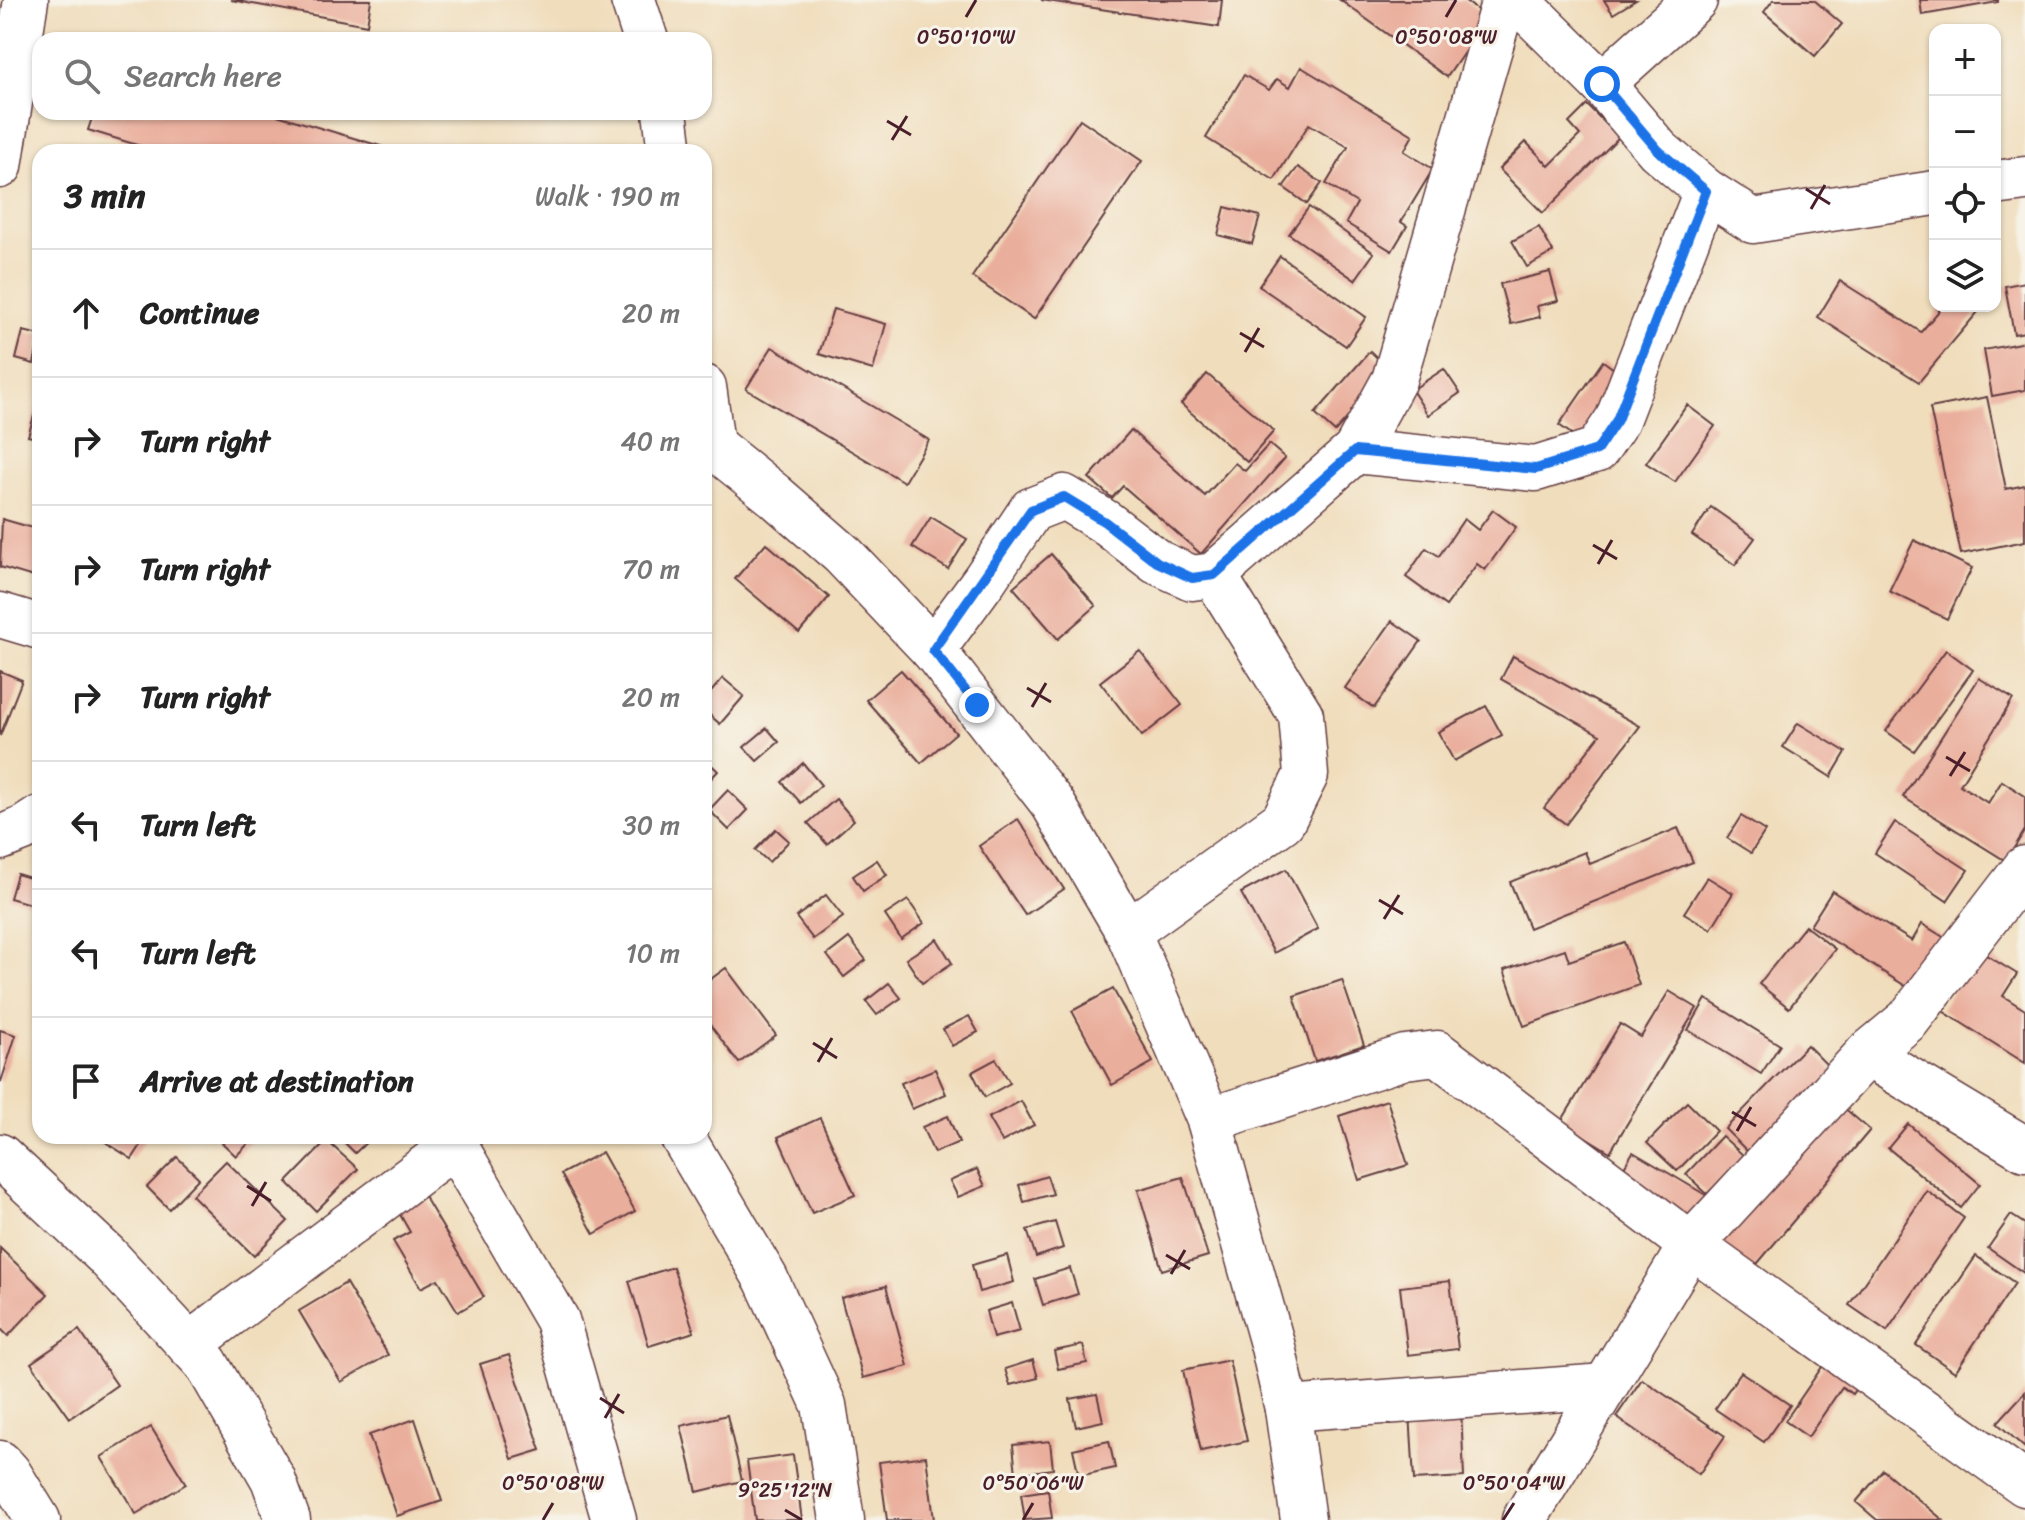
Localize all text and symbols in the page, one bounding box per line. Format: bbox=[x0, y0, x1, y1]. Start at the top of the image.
text: 0°50'10"W bbox=[917, 20, 1016, 55]
text: 0°50'08"W bbox=[1395, 20, 1498, 55]
map controls bbox=[1929, 24, 2001, 312]
button: + bbox=[1929, 24, 2001, 96]
search box bbox=[32, 32, 712, 120]
text: Search here bbox=[124, 49, 282, 103]
icon: search bbox=[60, 54, 104, 98]
route start bbox=[1584, 66, 1620, 102]
button: − bbox=[1929, 96, 2001, 168]
text: 3 min bbox=[64, 166, 145, 226]
button: locate bbox=[1929, 168, 2001, 240]
text: Walk · 190 m bbox=[535, 173, 680, 219]
button: layers bbox=[1929, 240, 2001, 312]
text: Continue bbox=[140, 286, 259, 340]
text: 20 m bbox=[622, 290, 680, 336]
icon: ahead bbox=[64, 291, 108, 335]
text: Turn right bbox=[140, 414, 270, 468]
text: 40 m bbox=[621, 418, 680, 464]
icon: right bbox=[64, 419, 108, 463]
text: Turn right bbox=[140, 542, 270, 596]
text: 70 m bbox=[622, 546, 680, 592]
icon: right bbox=[64, 547, 108, 591]
text: Turn right bbox=[140, 670, 270, 724]
text: 20 m bbox=[622, 674, 680, 720]
icon: right bbox=[64, 675, 108, 719]
route end bbox=[959, 687, 995, 723]
text: Turn left bbox=[140, 798, 256, 852]
text: 30 m bbox=[623, 802, 680, 848]
icon: left bbox=[64, 803, 108, 847]
text: Turn left bbox=[140, 926, 256, 980]
text: 10 m bbox=[626, 930, 680, 976]
icon: left bbox=[64, 931, 108, 975]
text: Arrive at destination bbox=[140, 1054, 414, 1108]
icon: arrive bbox=[64, 1059, 108, 1103]
text: 0°50'08"W bbox=[502, 1466, 605, 1501]
text: 0°50'06"W bbox=[982, 1466, 1084, 1501]
text: 0°50'04"W bbox=[1463, 1466, 1566, 1501]
text: 9°25'12"N bbox=[738, 1473, 832, 1508]

